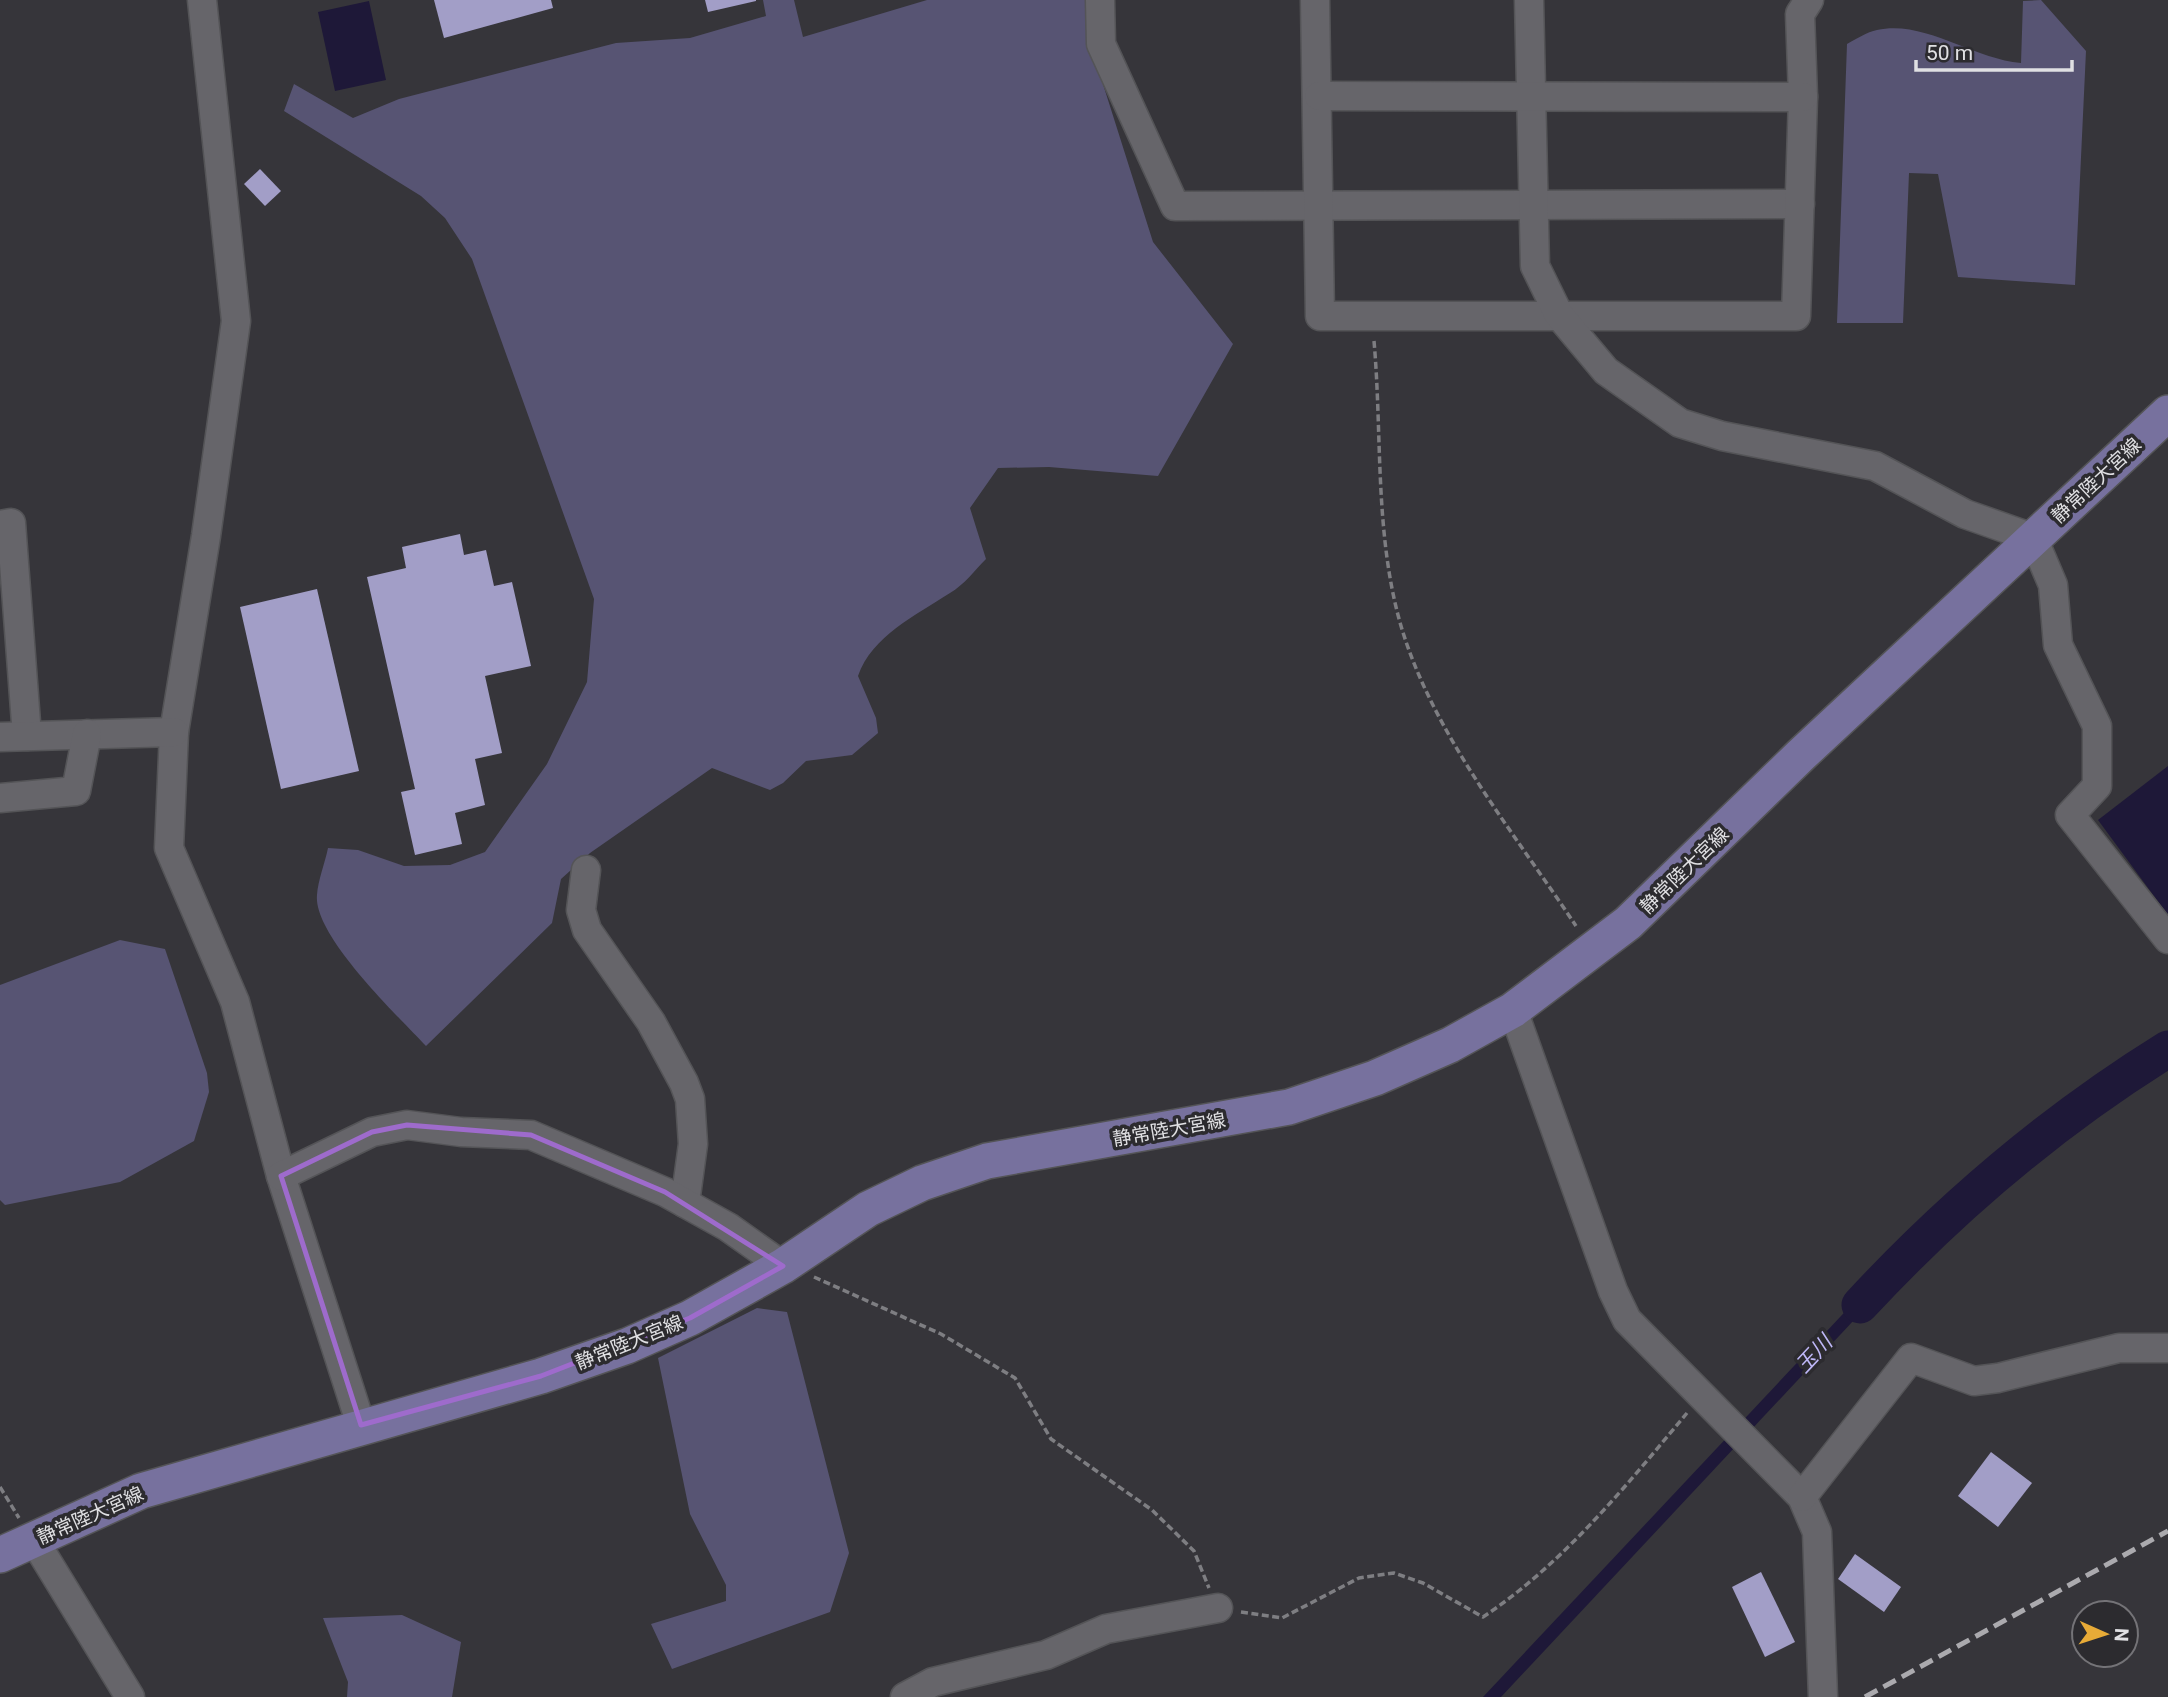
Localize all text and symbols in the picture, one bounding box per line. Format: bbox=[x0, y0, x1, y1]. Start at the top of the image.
scale bar bbox=[1916, 28, 2072, 72]
text: 50 m bbox=[1926, 41, 1973, 65]
street label: 静常陸大宮線 bbox=[2047, 433, 2146, 528]
street label: 静常陸大宮線 bbox=[1635, 822, 1733, 918]
street label: 静常陸大宮線 bbox=[1111, 1108, 1227, 1151]
street label: 静常陸大宮線 bbox=[572, 1310, 686, 1374]
water label: 玉川 bbox=[1791, 1329, 1838, 1378]
street label: 静常陸大宮線 bbox=[33, 1482, 147, 1549]
north arrow bbox=[2070, 1599, 2140, 1669]
text: N bbox=[2110, 1628, 2133, 1642]

